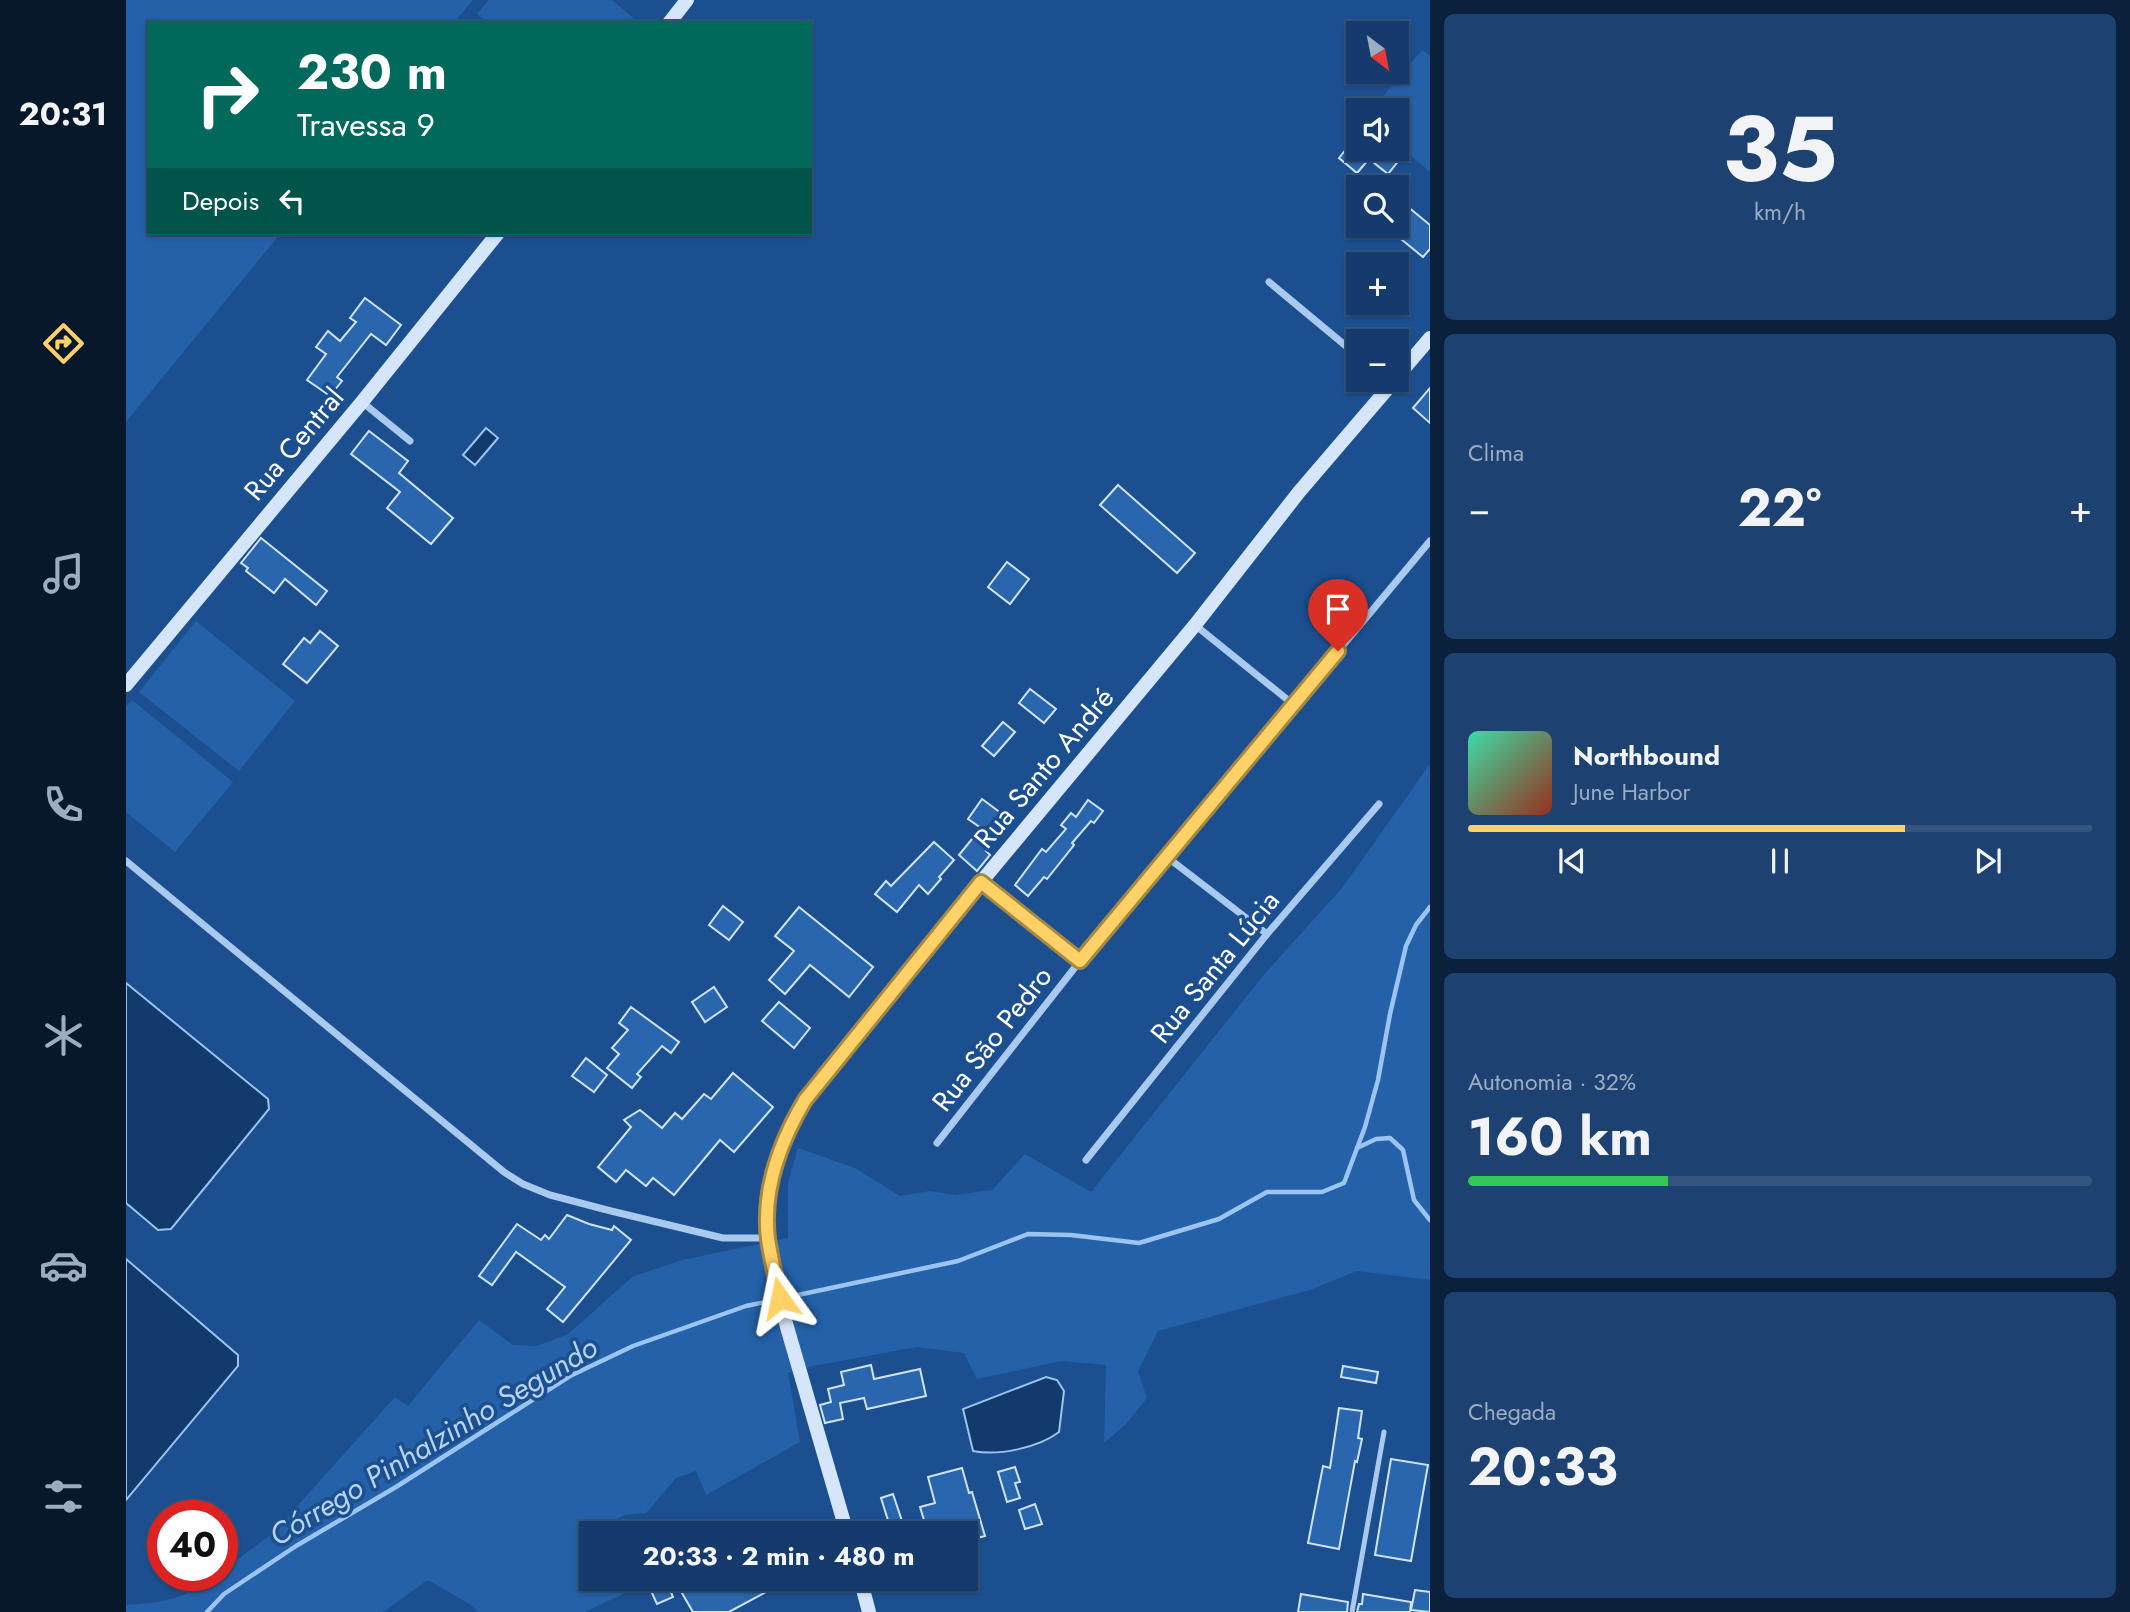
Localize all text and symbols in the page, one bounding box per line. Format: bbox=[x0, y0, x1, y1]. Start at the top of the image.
north arrow bbox=[1346, 21, 1409, 84]
map controls bbox=[1346, 21, 1409, 392]
text: 230 m bbox=[297, 37, 447, 107]
icon: right bbox=[182, 49, 273, 140]
text: 35 bbox=[1722, 84, 1838, 215]
text: 20:31 bbox=[19, 91, 107, 137]
button: sound bbox=[1346, 98, 1409, 161]
text: Travessa 9 bbox=[297, 102, 435, 148]
button: search bbox=[1346, 175, 1409, 238]
text: Depois bbox=[182, 182, 259, 220]
icon: left bbox=[273, 182, 311, 220]
text: km/h bbox=[1754, 195, 1806, 229]
button: + bbox=[1346, 252, 1409, 315]
icon: directions bbox=[39, 319, 88, 368]
button: − bbox=[1346, 329, 1409, 392]
street label: Rua Central bbox=[234, 378, 354, 510]
text: Clima bbox=[1468, 436, 1524, 470]
text: 22° bbox=[1738, 470, 1821, 546]
text: − bbox=[1468, 481, 1490, 536]
text: + bbox=[2069, 481, 2092, 536]
icon: music bbox=[39, 549, 88, 598]
pin bbox=[1308, 579, 1368, 651]
icon: arrive bbox=[1319, 590, 1357, 628]
street label: Rua Santo André bbox=[964, 679, 1124, 857]
text: Northbound bbox=[1573, 737, 1720, 775]
text: June Harbor bbox=[1573, 775, 1690, 809]
icon: phone bbox=[39, 780, 88, 829]
icon: previous bbox=[1553, 842, 1591, 880]
icon: pause bbox=[1761, 842, 1799, 880]
icon: next bbox=[1969, 842, 2007, 880]
street label: Rua Santa Lúcia bbox=[1141, 882, 1289, 1052]
street label: Rua São Pedro bbox=[922, 958, 1062, 1120]
icon: climate bbox=[39, 1011, 88, 1060]
text: Autonomia · 32% bbox=[1468, 1065, 1636, 1099]
text: 160 km bbox=[1468, 1099, 1652, 1175]
icon: car bbox=[39, 1241, 88, 1290]
position arrow bbox=[743, 1261, 817, 1335]
water label: Córrego Pinhalzinho Segundo bbox=[261, 1326, 605, 1556]
text: Chegada bbox=[1468, 1395, 1556, 1429]
text: 20:33 bbox=[1468, 1429, 1618, 1505]
icon: filters bbox=[39, 1472, 88, 1521]
speed limit sign: 40 bbox=[147, 1500, 238, 1591]
text: 20:33 · 2 min · 480 m bbox=[643, 1537, 914, 1575]

